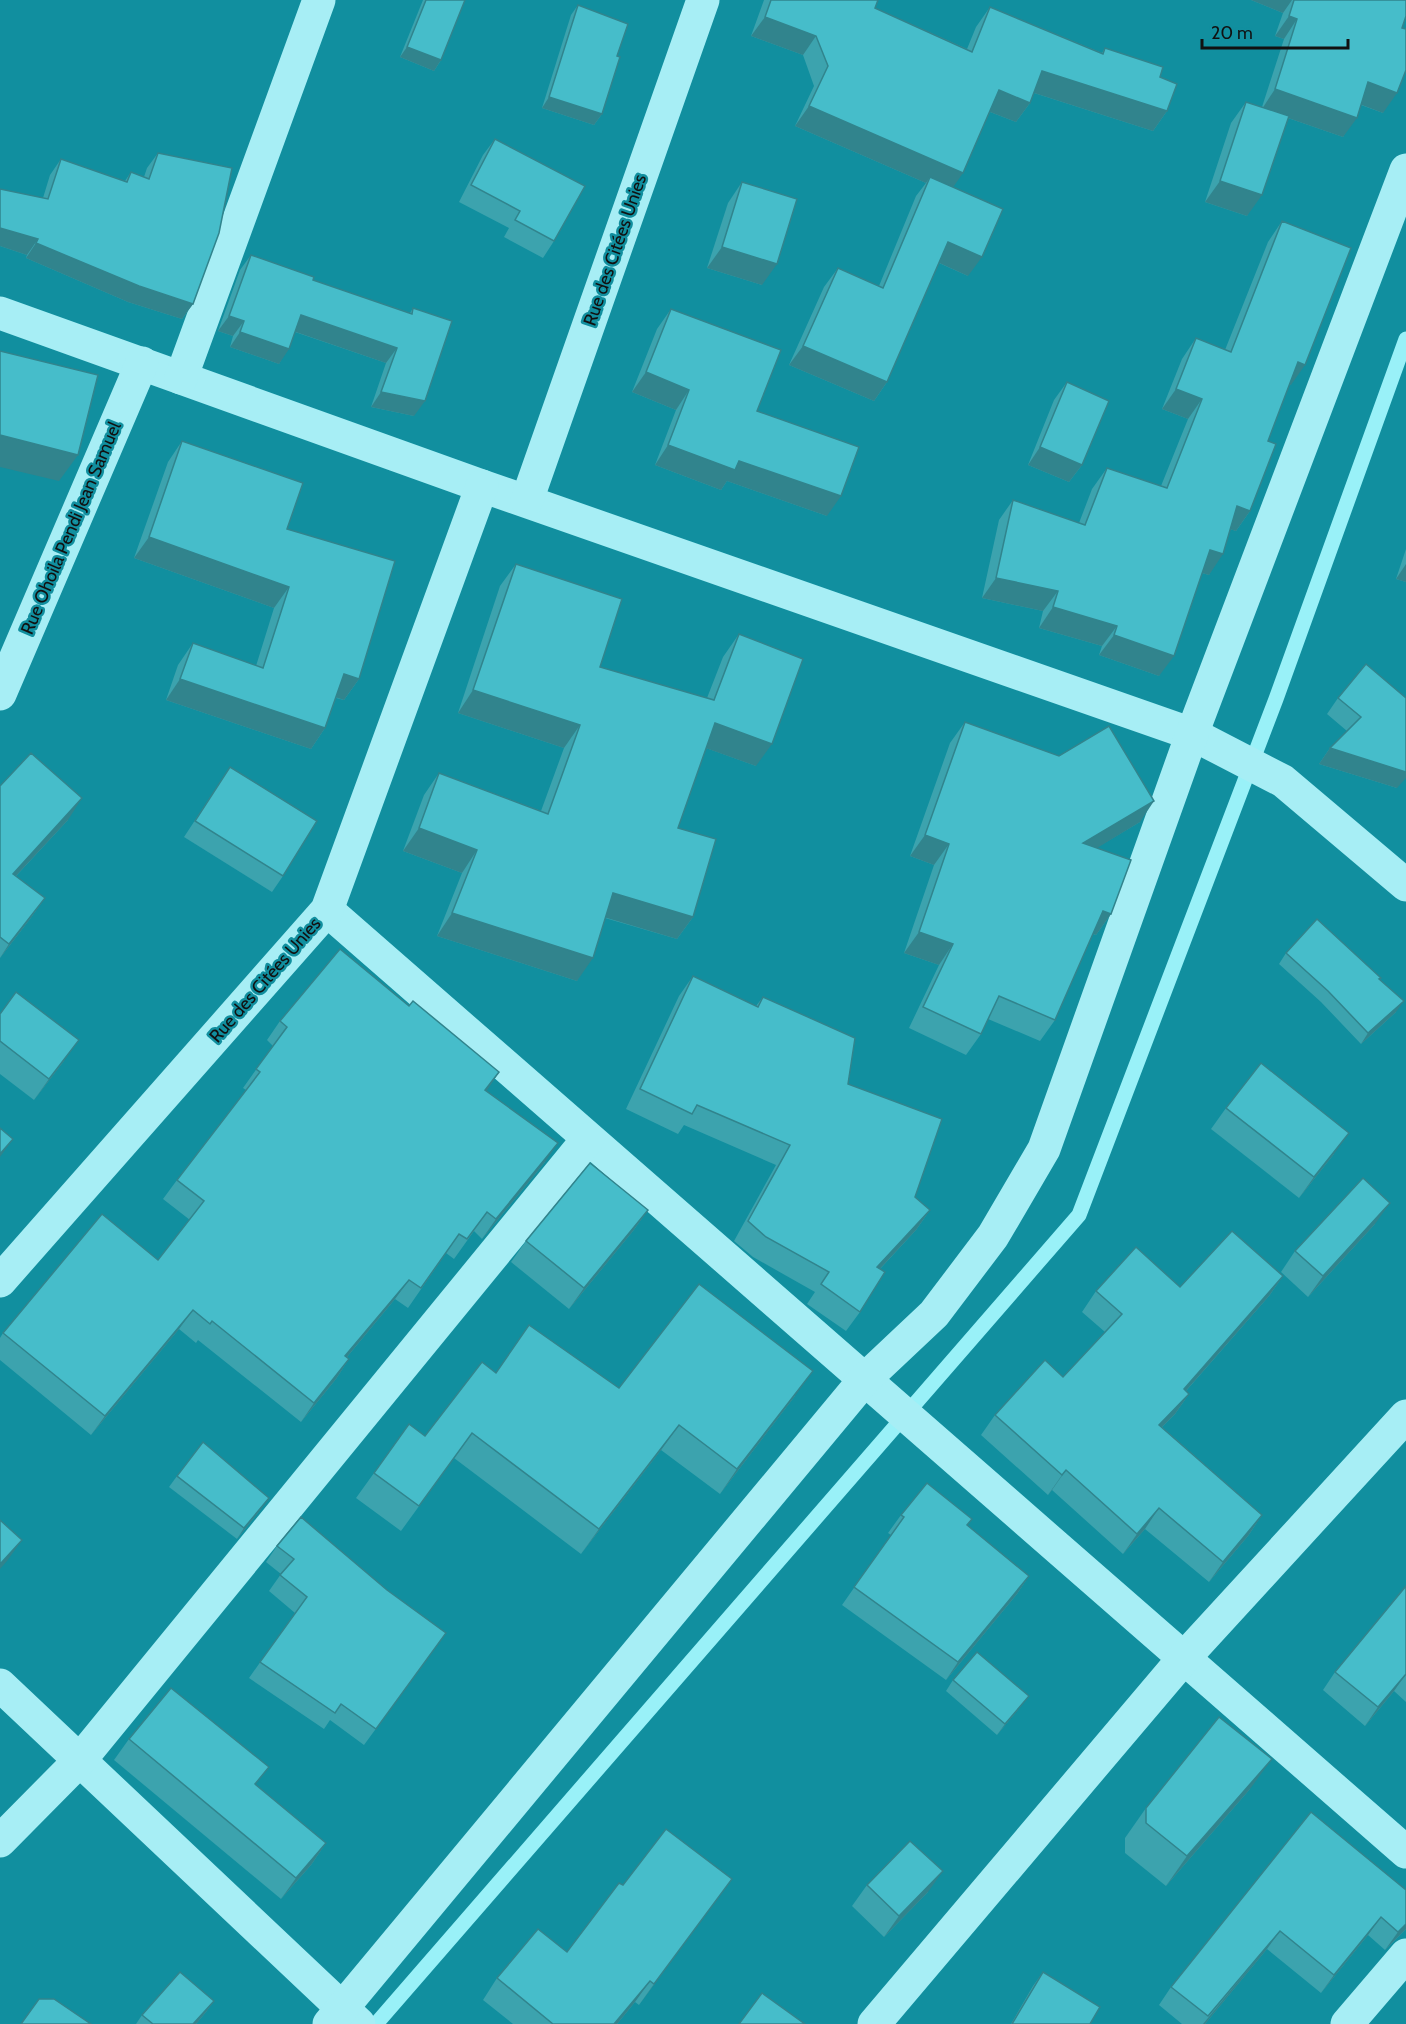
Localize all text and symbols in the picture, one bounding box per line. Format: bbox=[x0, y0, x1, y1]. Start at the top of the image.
scale bar bbox=[1202, 12, 1348, 50]
text: 20 m bbox=[1211, 22, 1253, 44]
street label: Rue des Citées Unies bbox=[579, 171, 651, 329]
street label: Rue Ohoila Pendi Jean Samuel bbox=[16, 418, 126, 638]
street label: Rue des Citées Unies bbox=[205, 913, 325, 1047]

